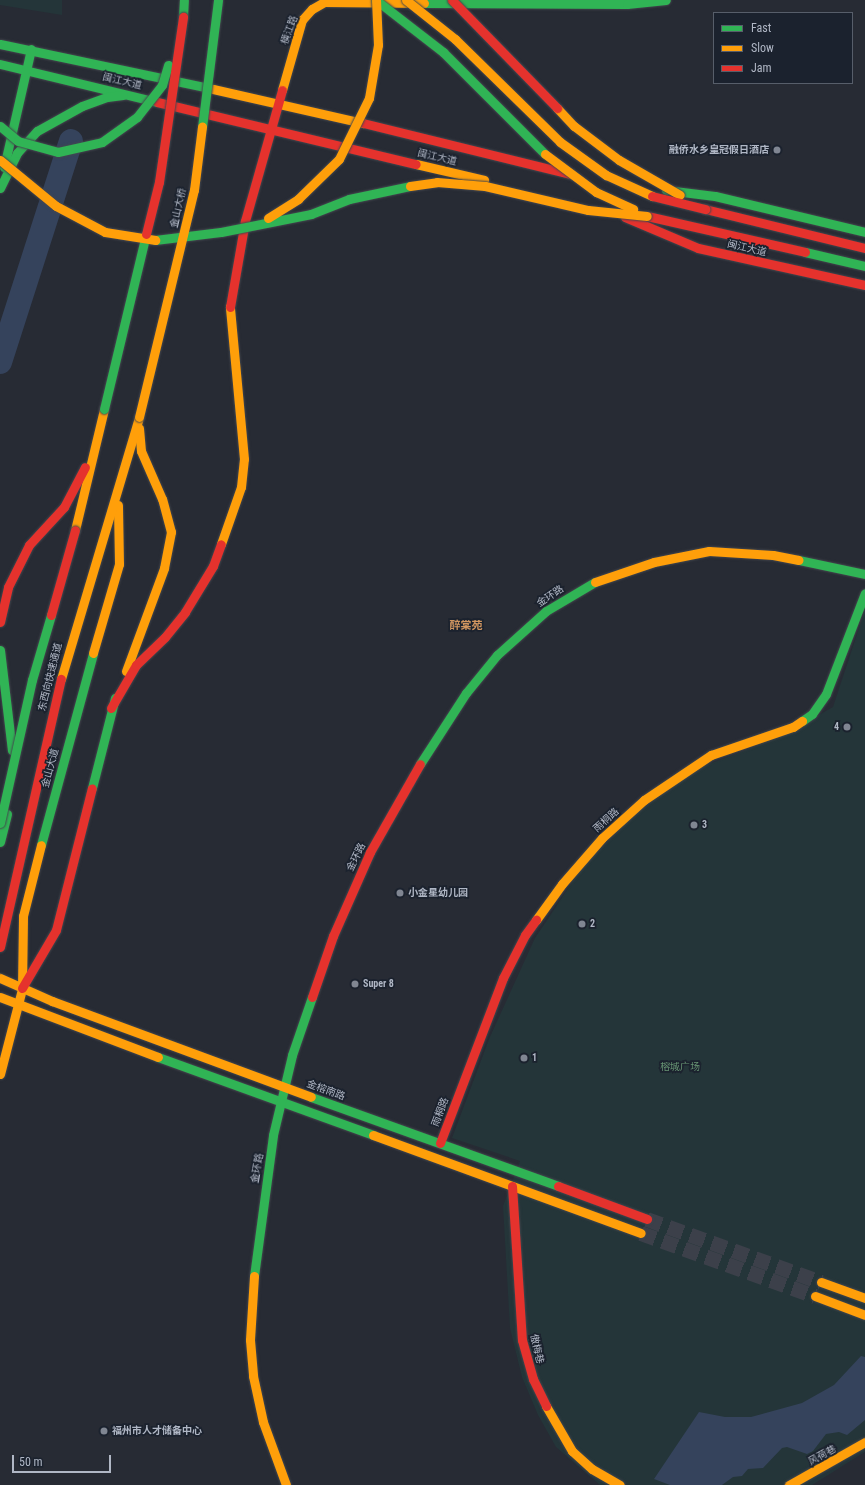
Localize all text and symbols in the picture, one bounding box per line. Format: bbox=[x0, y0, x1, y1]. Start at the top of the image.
legend bbox=[713, 12, 853, 84]
street label: 横江路 bbox=[278, 14, 300, 46]
text: Fast bbox=[751, 21, 771, 35]
text: Slow bbox=[751, 41, 774, 55]
text: Jam bbox=[751, 61, 772, 75]
street label: 闽江大道 bbox=[101, 71, 143, 91]
place label: 融侨水乡皇冠假日酒店 bbox=[669, 144, 769, 156]
marker: 融侨水乡皇冠假日酒店 bbox=[772, 145, 782, 155]
street label: 闽江大道 bbox=[416, 147, 458, 167]
street label: 金山大桥 bbox=[168, 187, 188, 229]
street label: 闽江大道 bbox=[726, 238, 768, 258]
street label: 金环路 bbox=[534, 583, 566, 609]
district label: 醉棠苑 bbox=[450, 619, 482, 633]
street label: 东西向快速通道 bbox=[36, 642, 64, 712]
place label: 4 bbox=[834, 721, 839, 733]
marker: 4 bbox=[842, 722, 852, 732]
street label: 金山大道 bbox=[39, 747, 61, 789]
street label: 雨桐路 bbox=[591, 806, 621, 834]
place label: 3 bbox=[702, 819, 707, 831]
marker: 3 bbox=[689, 820, 699, 830]
street label: 金环路 bbox=[344, 841, 368, 873]
place label: 小金星幼儿园 bbox=[408, 887, 468, 899]
marker: 小金星幼儿园 bbox=[395, 888, 405, 898]
place label: 2 bbox=[590, 918, 595, 930]
marker: 2 bbox=[577, 919, 587, 929]
place label: Super 8 bbox=[363, 978, 394, 990]
marker: Super 8 bbox=[350, 979, 360, 989]
place label: 1 bbox=[532, 1052, 537, 1064]
marker: 1 bbox=[519, 1053, 529, 1063]
park label: 榕城广场 bbox=[660, 1061, 700, 1073]
street label: 金榕南路 bbox=[305, 1078, 347, 1102]
street label: 雨桐路 bbox=[429, 1096, 451, 1128]
street label: 金环路 bbox=[248, 1152, 266, 1184]
street label: 傲梅巷 bbox=[528, 1333, 546, 1365]
place label: 福州市人才储备中心 bbox=[112, 1425, 202, 1437]
marker: 福州市人才储备中心 bbox=[99, 1426, 109, 1436]
street label: 风荷巷 bbox=[806, 1442, 838, 1468]
scale bar bbox=[14, 1447, 113, 1473]
text: 50 m bbox=[19, 1455, 43, 1469]

